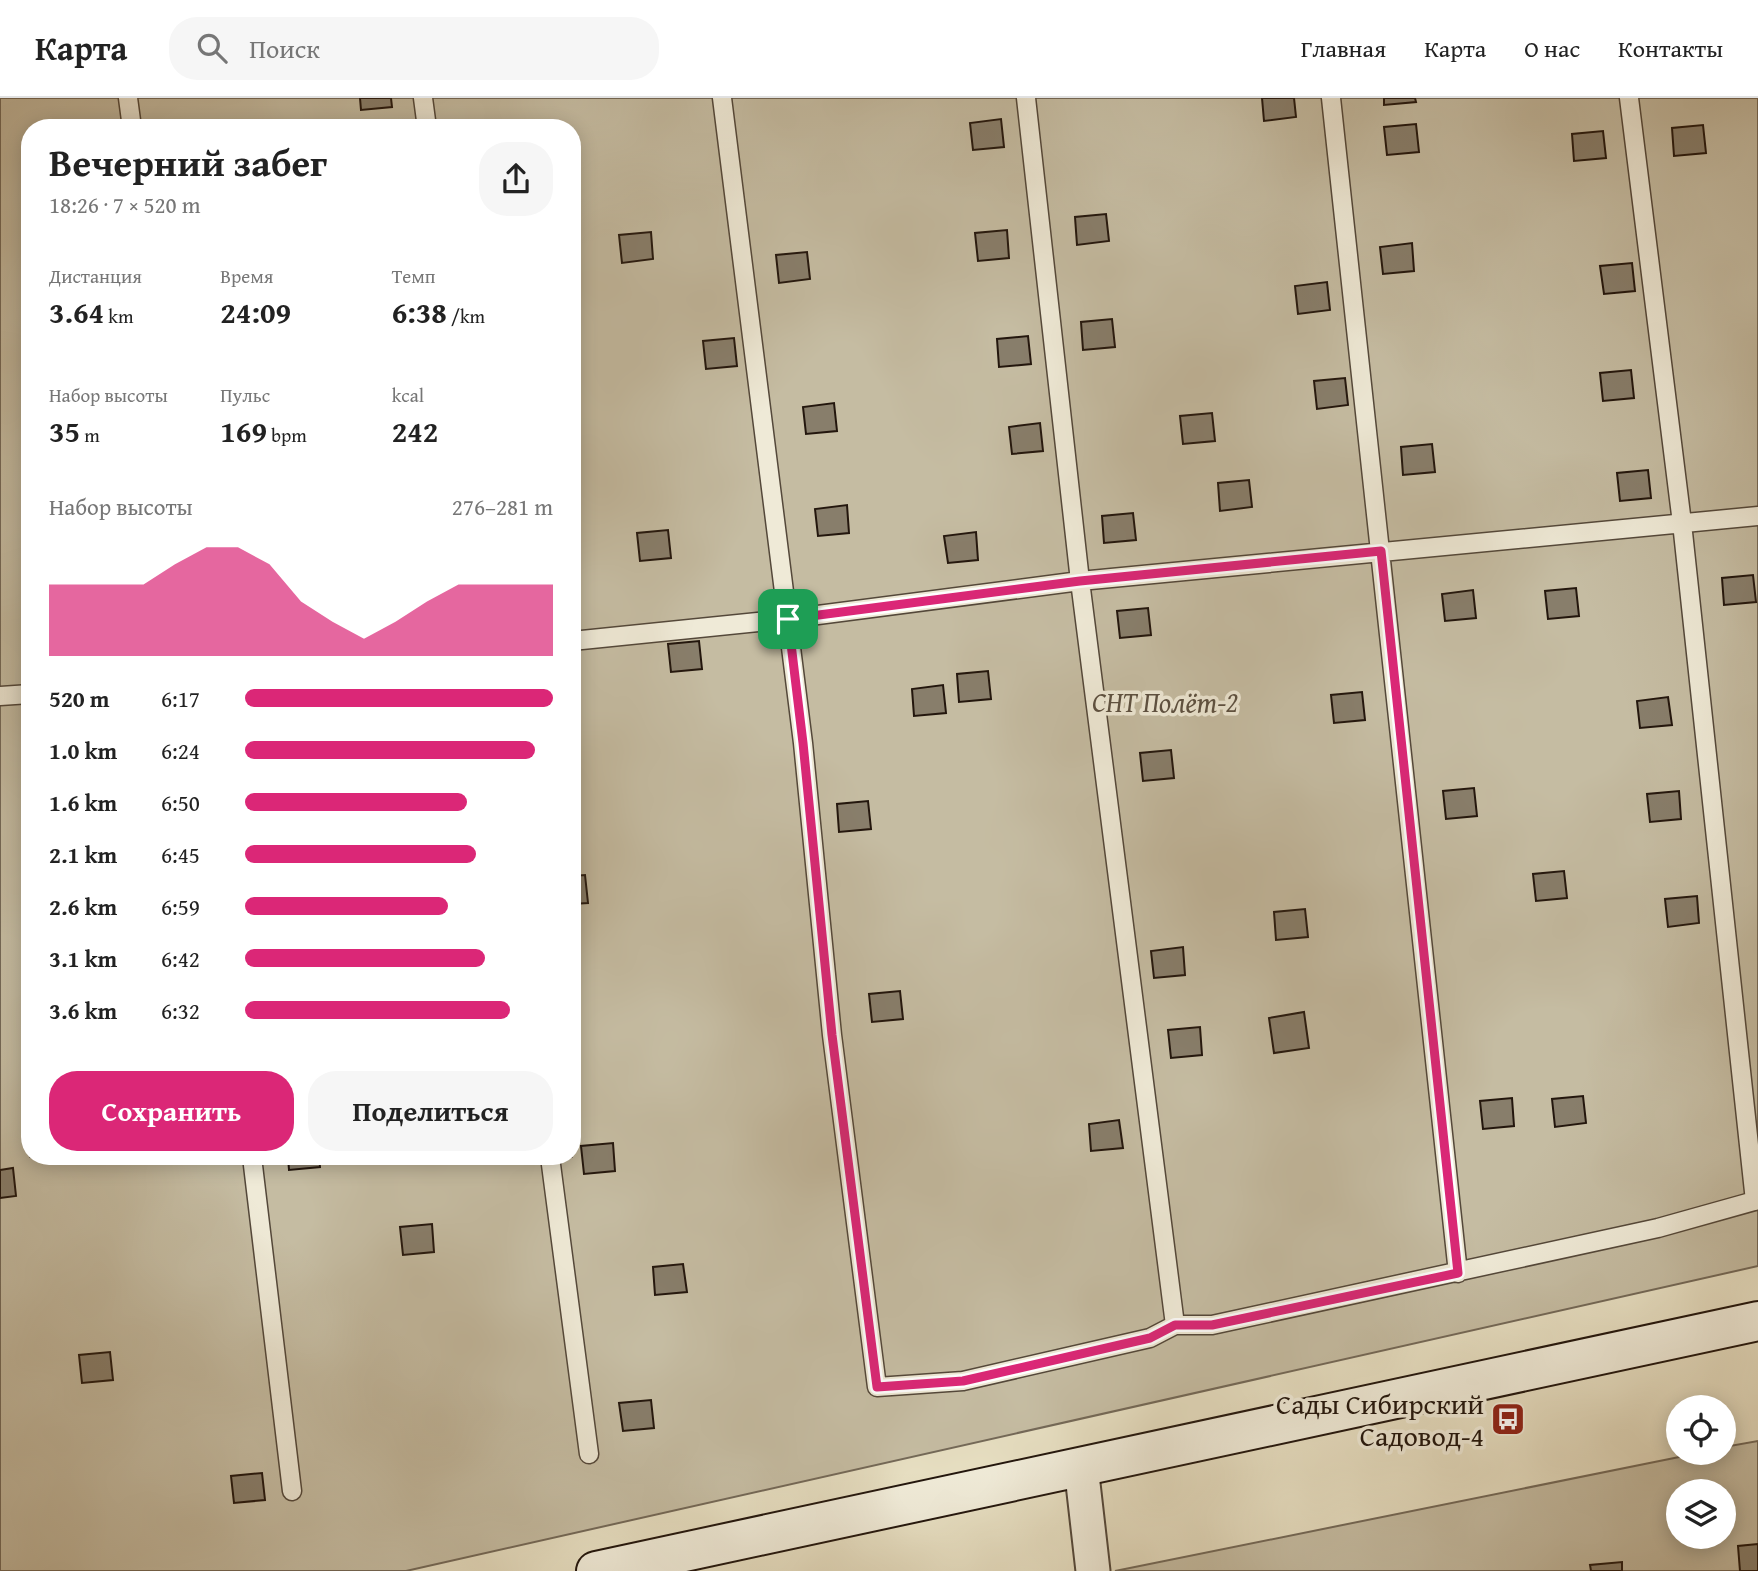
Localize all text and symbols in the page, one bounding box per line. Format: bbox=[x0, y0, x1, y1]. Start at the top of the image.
search box bbox=[169, 17, 659, 80]
text: Карта bbox=[35, 24, 127, 72]
icon: search bbox=[193, 29, 231, 67]
text: Поиск bbox=[249, 29, 320, 68]
text: Главная bbox=[1301, 31, 1386, 66]
text: Карта bbox=[1424, 31, 1486, 66]
text: О нас bbox=[1524, 31, 1580, 66]
text: Контакты bbox=[1618, 31, 1723, 66]
text: Вечерний забег bbox=[49, 134, 327, 190]
button: share bbox=[479, 142, 553, 216]
text: 18:26 · 7 × 520 m bbox=[49, 188, 201, 221]
text: Дистанция bbox=[49, 262, 142, 290]
text: Время bbox=[220, 262, 273, 290]
text: Темп bbox=[392, 262, 436, 290]
text: 3.64 bbox=[49, 290, 104, 334]
text: 24:09 bbox=[220, 290, 291, 334]
text: 6:38 bbox=[392, 290, 447, 334]
text: km bbox=[104, 302, 133, 330]
text: /km bbox=[447, 302, 485, 330]
text: Набор высоты bbox=[49, 381, 168, 409]
text: Пульс bbox=[220, 381, 270, 409]
text: kcal bbox=[392, 381, 424, 409]
text: 35 bbox=[49, 409, 80, 453]
text: 169 bbox=[220, 409, 267, 453]
text: 242 bbox=[392, 409, 438, 453]
text: m bbox=[80, 421, 100, 449]
text: bpm bbox=[267, 421, 307, 449]
text: Набор высоты bbox=[49, 490, 193, 523]
text: 276–281 m bbox=[452, 490, 553, 523]
pin bbox=[758, 589, 818, 649]
icon: arrive bbox=[769, 600, 807, 638]
park label: СНТ Полёт-2 bbox=[1092, 681, 1238, 722]
text: 520 m bbox=[49, 682, 110, 715]
text: 6:17 bbox=[161, 682, 200, 715]
text: 1.0 km bbox=[49, 734, 117, 767]
text: 6:24 bbox=[161, 734, 200, 767]
text: 1.6 km bbox=[49, 786, 117, 819]
text: 6:50 bbox=[161, 786, 200, 819]
text: 2.1 km bbox=[49, 838, 117, 871]
text: 6:45 bbox=[161, 838, 200, 871]
text: 2.6 km bbox=[49, 890, 117, 923]
text: 6:59 bbox=[161, 890, 200, 923]
text: 3.1 km bbox=[49, 942, 117, 975]
text: 6:42 bbox=[161, 942, 200, 975]
text: 3.6 km bbox=[49, 994, 117, 1027]
text: 6:32 bbox=[161, 994, 200, 1027]
button: Сохранить bbox=[49, 1071, 294, 1151]
button: Поделиться bbox=[308, 1071, 553, 1151]
place label: Сады Сибирский Садовод-4 bbox=[1276, 1383, 1484, 1456]
map controls bbox=[1666, 1395, 1736, 1549]
button: locate bbox=[1666, 1395, 1736, 1465]
bus stop icon: Сады Сибирский Садовод-4 bbox=[1489, 1400, 1527, 1438]
button: layers bbox=[1666, 1479, 1736, 1549]

